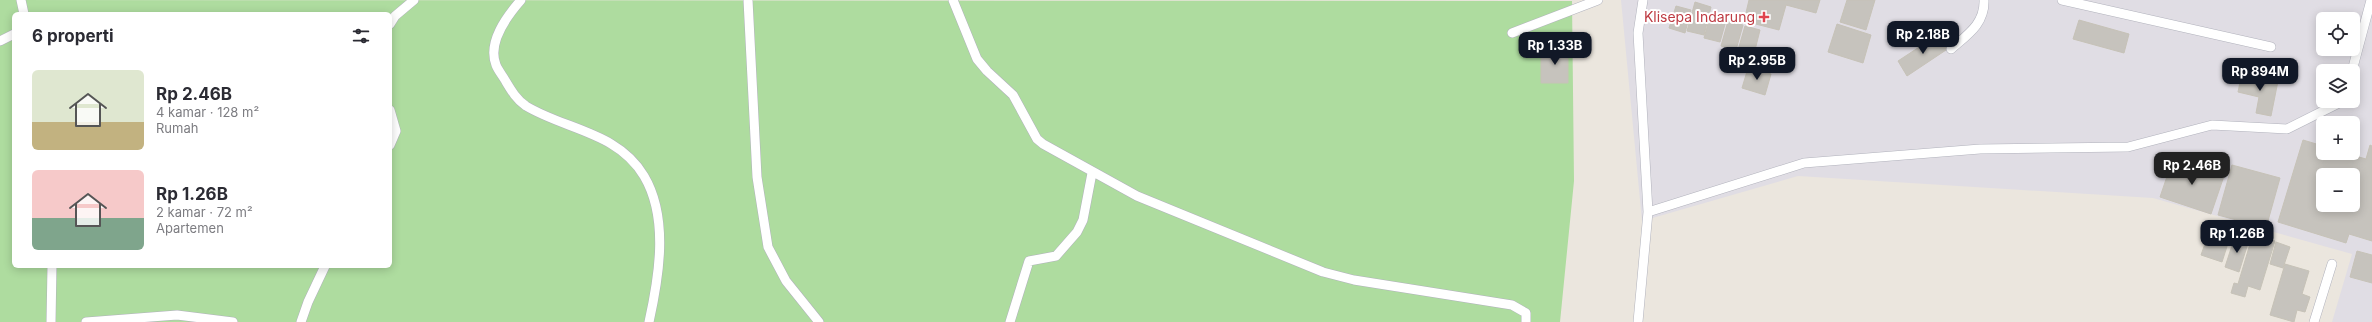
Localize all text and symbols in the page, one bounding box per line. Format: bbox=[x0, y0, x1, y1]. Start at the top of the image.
place label: Klisepa Indarung bbox=[1644, 8, 1755, 25]
marker: Klisepa Indarung bbox=[1758, 11, 1770, 23]
map controls bbox=[2316, 12, 2360, 212]
button: locate bbox=[2316, 12, 2360, 56]
pin: Rp 2.18B bbox=[1882, 21, 1964, 55]
icon: filters bbox=[350, 25, 372, 47]
text: 6 properti bbox=[32, 26, 114, 46]
text: Rp 2.18B bbox=[1896, 26, 1950, 42]
pin: Rp 1.33B bbox=[1514, 32, 1596, 66]
text: Rp 1.33B bbox=[1528, 37, 1582, 53]
pin: Rp 2.95B bbox=[1716, 47, 1798, 81]
text: Rp 2.95B bbox=[1728, 52, 1786, 68]
pin: Rp 894M bbox=[2223, 58, 2297, 92]
text: Rp 894M bbox=[2231, 63, 2289, 79]
button: layers bbox=[2316, 64, 2360, 108]
text: Rp 2.46B bbox=[156, 84, 232, 104]
icon: home bbox=[64, 86, 112, 134]
text: 4 kamar · 128 m² bbox=[156, 104, 259, 120]
button: + bbox=[2316, 116, 2360, 160]
text: Rumah bbox=[156, 120, 198, 136]
pin: Rp 2.46B bbox=[2151, 152, 2233, 186]
text: Rp 2.46B bbox=[2163, 157, 2221, 173]
button: − bbox=[2316, 168, 2360, 212]
text: Rp 1.26B bbox=[156, 184, 228, 204]
icon: home bbox=[64, 186, 112, 234]
text: 2 kamar · 72 m² bbox=[156, 204, 253, 220]
text: Apartemen bbox=[156, 220, 224, 236]
pin: Rp 1.26B bbox=[2196, 220, 2278, 254]
text: Rp 1.26B bbox=[2210, 225, 2265, 241]

